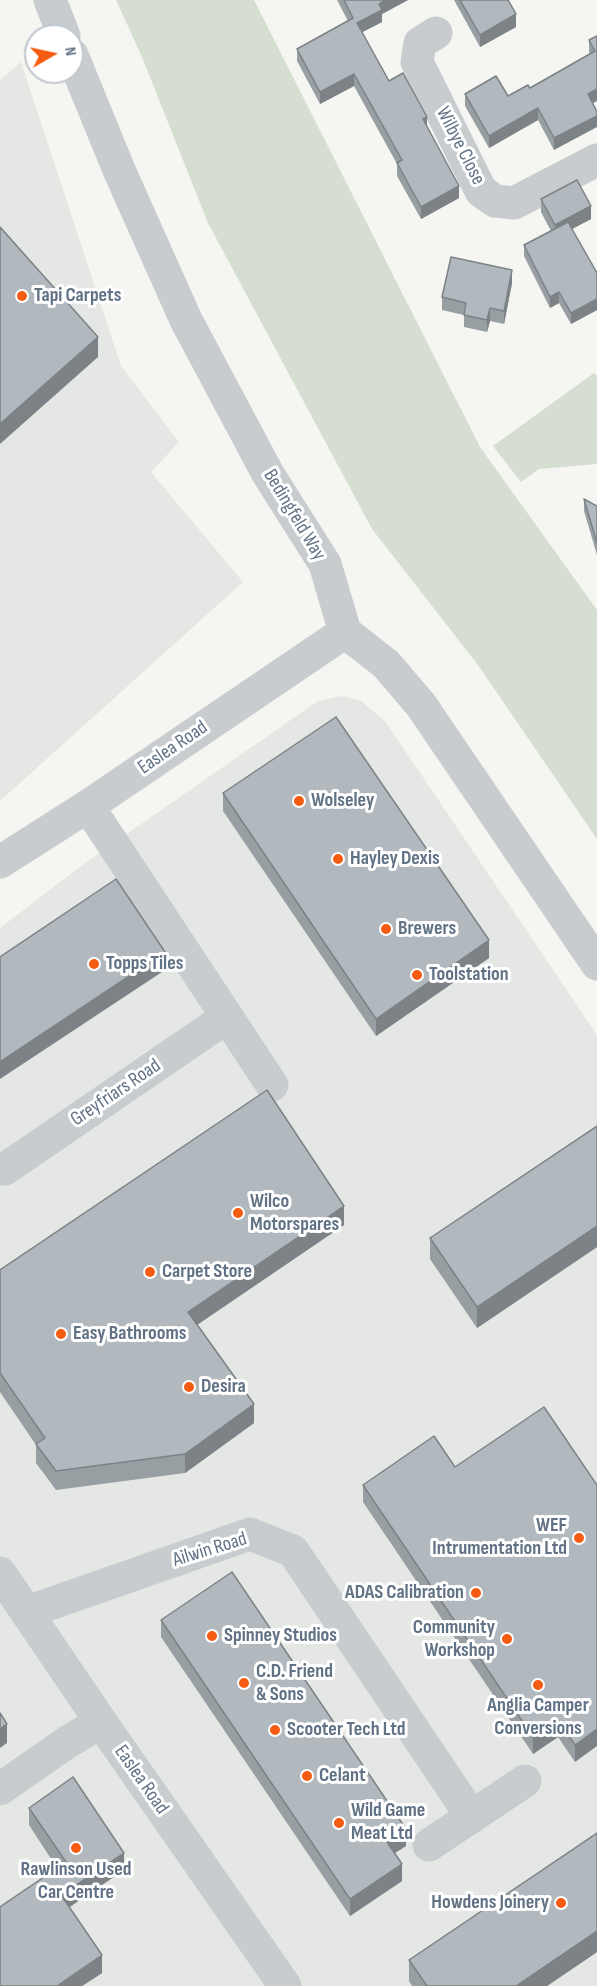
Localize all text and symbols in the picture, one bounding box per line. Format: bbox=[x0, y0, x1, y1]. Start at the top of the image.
north arrow bbox=[24, 24, 84, 84]
text: N bbox=[60, 46, 80, 57]
street label: Wilbye Close bbox=[430, 103, 490, 189]
place label: Tapi Carpets bbox=[34, 284, 121, 308]
marker: Tapi Carpets bbox=[15, 289, 29, 303]
street label: Bedingfeld Way bbox=[257, 465, 331, 565]
street label: Easlea Road bbox=[134, 716, 212, 780]
place label: Wolseley bbox=[311, 789, 374, 813]
marker: Wolseley bbox=[292, 794, 306, 808]
place label: Hayley Dexis bbox=[350, 847, 440, 871]
marker: Hayley Dexis bbox=[331, 852, 345, 866]
place label: Brewers bbox=[398, 917, 456, 941]
marker: Brewers bbox=[379, 922, 393, 936]
place label: Topps Tiles bbox=[106, 952, 183, 976]
marker: Topps Tiles bbox=[87, 957, 101, 971]
place label: Toolstation bbox=[429, 963, 509, 987]
marker: Toolstation bbox=[410, 968, 424, 982]
street label: Greyfriars Road bbox=[66, 1054, 166, 1132]
place label: Wilco Motorspares bbox=[250, 1190, 339, 1237]
marker: Wilco Motorspares bbox=[231, 1206, 245, 1220]
place label: Carpet Store bbox=[162, 1260, 252, 1284]
marker: Carpet Store bbox=[143, 1265, 157, 1279]
place label: Easy Bathrooms bbox=[73, 1322, 186, 1346]
marker: Easy Bathrooms bbox=[54, 1327, 68, 1341]
place label: Desira bbox=[201, 1375, 246, 1399]
marker: Desira bbox=[182, 1380, 196, 1394]
place label: WEF Intrumentation Ltd bbox=[432, 1514, 567, 1561]
street label: Ailwin Road bbox=[170, 1527, 250, 1573]
marker: WEF Intrumentation Ltd bbox=[572, 1531, 586, 1545]
place label: ADAS Calibration bbox=[345, 1581, 464, 1605]
marker: ADAS Calibration bbox=[469, 1586, 483, 1600]
place label: Community Workshop bbox=[413, 1616, 495, 1663]
place label: Spinney Studios bbox=[224, 1624, 337, 1648]
marker: Spinney Studios bbox=[205, 1629, 219, 1643]
marker: Community Workshop bbox=[500, 1632, 514, 1646]
place label: C.D. Friend & Sons bbox=[256, 1660, 333, 1707]
marker: C.D. Friend & Sons bbox=[237, 1676, 251, 1690]
marker: Anglia Camper Conversions bbox=[531, 1678, 545, 1692]
place label: Anglia Camper Conversions bbox=[487, 1694, 589, 1741]
place label: Scooter Tech Ltd bbox=[287, 1718, 406, 1742]
marker: Scooter Tech Ltd bbox=[268, 1723, 282, 1737]
street label: Easlea Road bbox=[109, 1741, 173, 1819]
place label: Celant bbox=[319, 1764, 365, 1788]
marker: Celant bbox=[300, 1769, 314, 1783]
place label: Wild Game Meat Ltd bbox=[351, 1799, 425, 1846]
marker: Wild Game Meat Ltd bbox=[332, 1816, 346, 1830]
marker: Rawlinson Used Car Centre bbox=[69, 1841, 83, 1855]
place label: Rawlinson Used Car Centre bbox=[21, 1858, 131, 1905]
place label: Howdens Joinery bbox=[431, 1891, 549, 1915]
marker: Howdens Joinery bbox=[554, 1896, 568, 1910]

